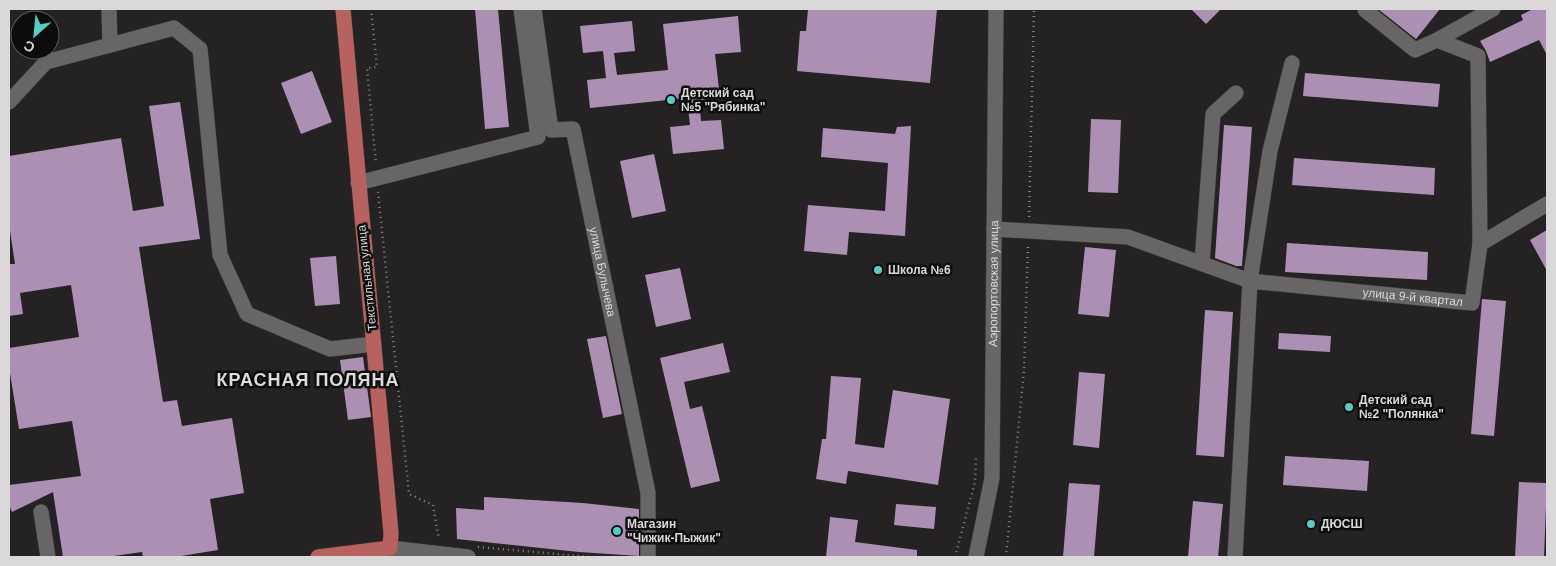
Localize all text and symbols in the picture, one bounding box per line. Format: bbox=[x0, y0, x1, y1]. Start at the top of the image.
north arrow bbox=[10, 10, 60, 60]
text: С bbox=[21, 37, 37, 56]
place label: Детский сад №5 "Рябинка" bbox=[681, 86, 765, 114]
marker: Детский сад №5 "Рябинка" bbox=[665, 94, 677, 106]
street label: Аэропортовская улица bbox=[986, 220, 1001, 347]
street label: Текстильная улица bbox=[354, 224, 380, 332]
street label: улица Булычева bbox=[586, 226, 619, 318]
place label: Школа №6 bbox=[888, 263, 951, 277]
marker: Школа №6 bbox=[872, 264, 884, 276]
street label: улица 9-й квартал bbox=[1362, 285, 1464, 309]
district label: КРАСНАЯ ПОЛЯНА bbox=[217, 370, 399, 390]
place label: Детский сад №2 "Полянка" bbox=[1359, 393, 1444, 421]
marker: Детский сад №2 "Полянка" bbox=[1343, 401, 1355, 413]
place label: Магазин "Чижик-Пыжик" bbox=[627, 517, 721, 545]
place label: ДЮСШ bbox=[1321, 517, 1363, 531]
marker: ДЮСШ bbox=[1305, 518, 1317, 530]
marker: Магазин "Чижик-Пыжик" bbox=[611, 525, 623, 537]

